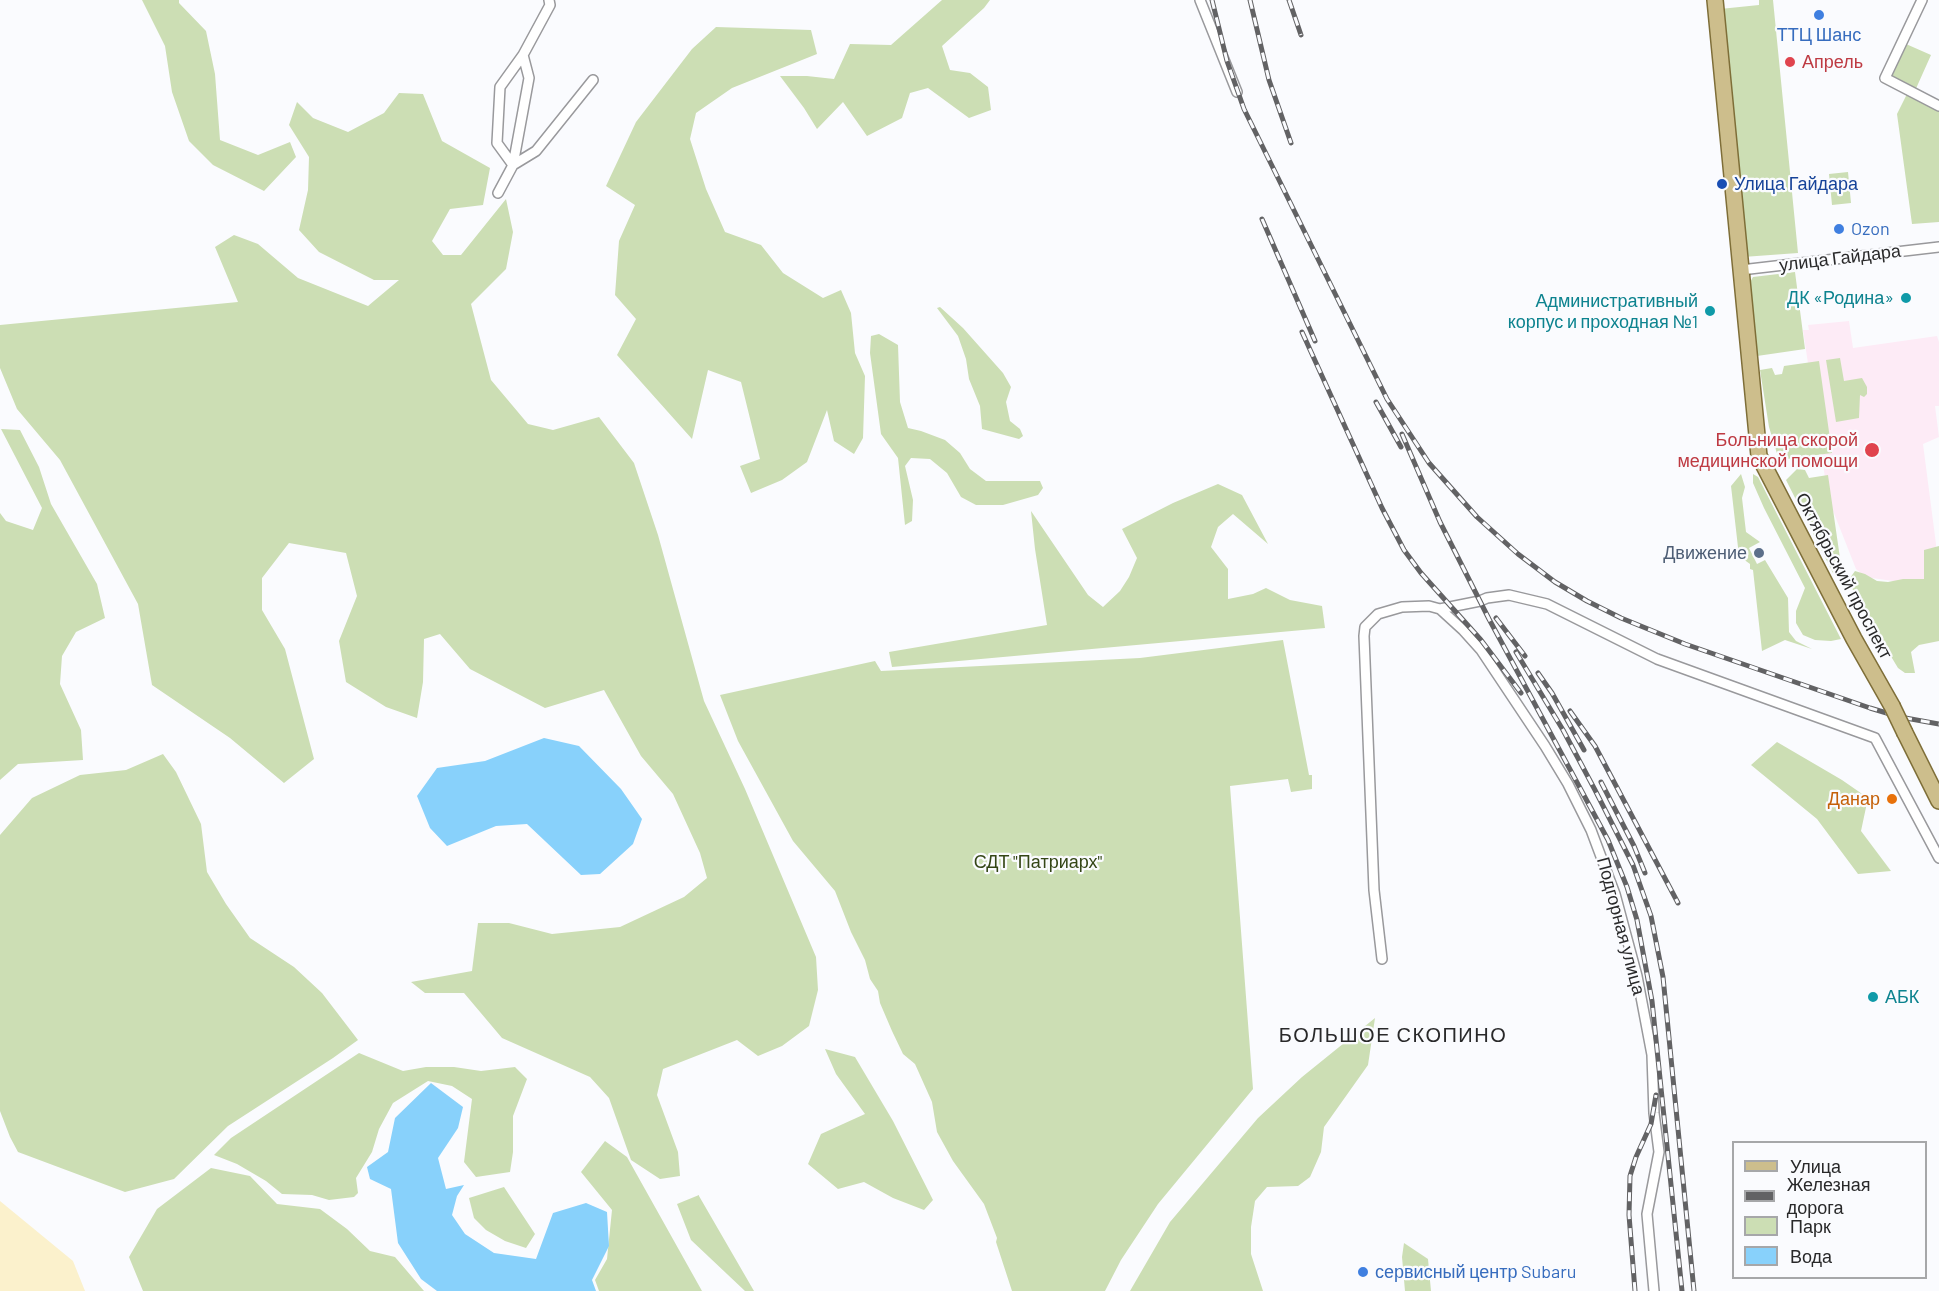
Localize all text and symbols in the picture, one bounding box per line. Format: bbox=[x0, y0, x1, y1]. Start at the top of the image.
marker: ТТЦ Шанс bbox=[1812, 8, 1826, 22]
place label: ТТЦ Шанс bbox=[1777, 24, 1861, 46]
place label: Апрель bbox=[1802, 51, 1863, 73]
marker: Апрель bbox=[1783, 55, 1797, 69]
place label: Улица Гайдара bbox=[1734, 173, 1858, 195]
marker: Улица Гайдара bbox=[1715, 177, 1729, 191]
place label: Ozon bbox=[1851, 218, 1890, 240]
marker: Ozon bbox=[1832, 222, 1846, 236]
street label: улица Гайдара bbox=[1778, 240, 1902, 276]
place label: ДК «Родина» bbox=[1787, 287, 1894, 309]
place label: Административный корпус и проходная №1 bbox=[1508, 290, 1698, 332]
marker: ДК «Родина» bbox=[1899, 291, 1913, 305]
marker: Административный корпус и проходная №1 bbox=[1703, 304, 1717, 318]
place label: Больница скорой медицинской помощи bbox=[1677, 429, 1858, 472]
marker: Больница скорой медицинской помощи bbox=[1863, 441, 1881, 459]
street label: Октябрьский проспект bbox=[1791, 489, 1897, 663]
place label: Движение bbox=[1663, 542, 1747, 564]
marker: Движение bbox=[1752, 546, 1766, 560]
place label: Данар bbox=[1828, 788, 1880, 810]
marker: Данар bbox=[1885, 792, 1899, 806]
park label: СДТ "Патриарх" bbox=[974, 851, 1102, 873]
street label: Подгорная улица bbox=[1592, 855, 1650, 997]
place label: АБК bbox=[1885, 986, 1919, 1008]
marker: АБК bbox=[1866, 990, 1880, 1004]
district label: БОЛЬШОЕ СКОПИНО bbox=[1279, 1023, 1507, 1047]
legend bbox=[1732, 1141, 1927, 1279]
text: Улица bbox=[1790, 1155, 1841, 1177]
text: Железная дорога bbox=[1787, 1173, 1871, 1218]
text: Парк bbox=[1790, 1215, 1831, 1237]
text: Вода bbox=[1790, 1245, 1832, 1267]
place label: сервисный центр Subaru bbox=[1375, 1261, 1576, 1283]
marker: сервисный центр Subaru bbox=[1356, 1265, 1370, 1279]

